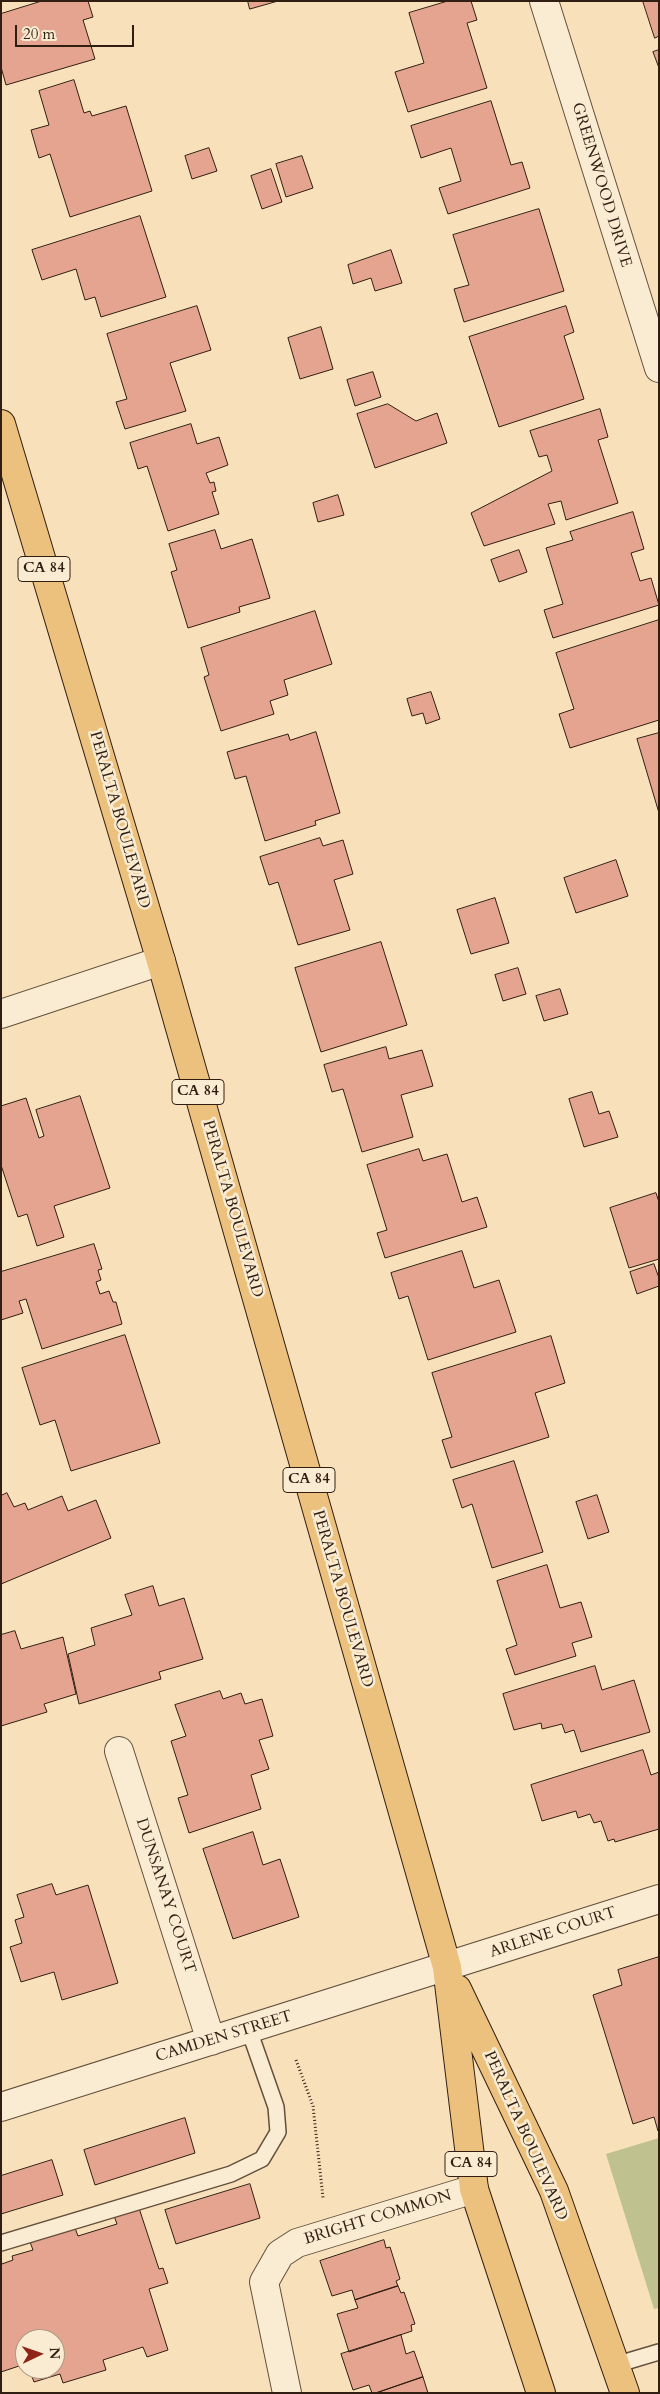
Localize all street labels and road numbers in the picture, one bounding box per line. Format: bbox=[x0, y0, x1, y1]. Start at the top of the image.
street label: GREENWOOD DRIVE bbox=[567, 100, 635, 270]
road number: CA 84 bbox=[18, 556, 70, 582]
street label: PERALTA BOULEVARD bbox=[84, 729, 154, 911]
road number: CA 84 bbox=[172, 1080, 224, 1104]
street label: PERALTA BOULEVARD bbox=[197, 1118, 267, 1300]
road number: CA 84 bbox=[283, 1468, 335, 1492]
street label: PERALTA BOULEVARD bbox=[307, 1508, 377, 1690]
street label: DUNSANAY COURT bbox=[131, 1816, 199, 1976]
street label: ARLENE COURT bbox=[487, 1904, 619, 1962]
street label: CAMDEN STREET bbox=[153, 2007, 295, 2067]
street label: PERALTA BOULEVARD bbox=[479, 2048, 571, 2224]
road number: CA 84 bbox=[445, 2152, 497, 2176]
street label: BRIGHT COMMON bbox=[302, 2186, 454, 2250]

